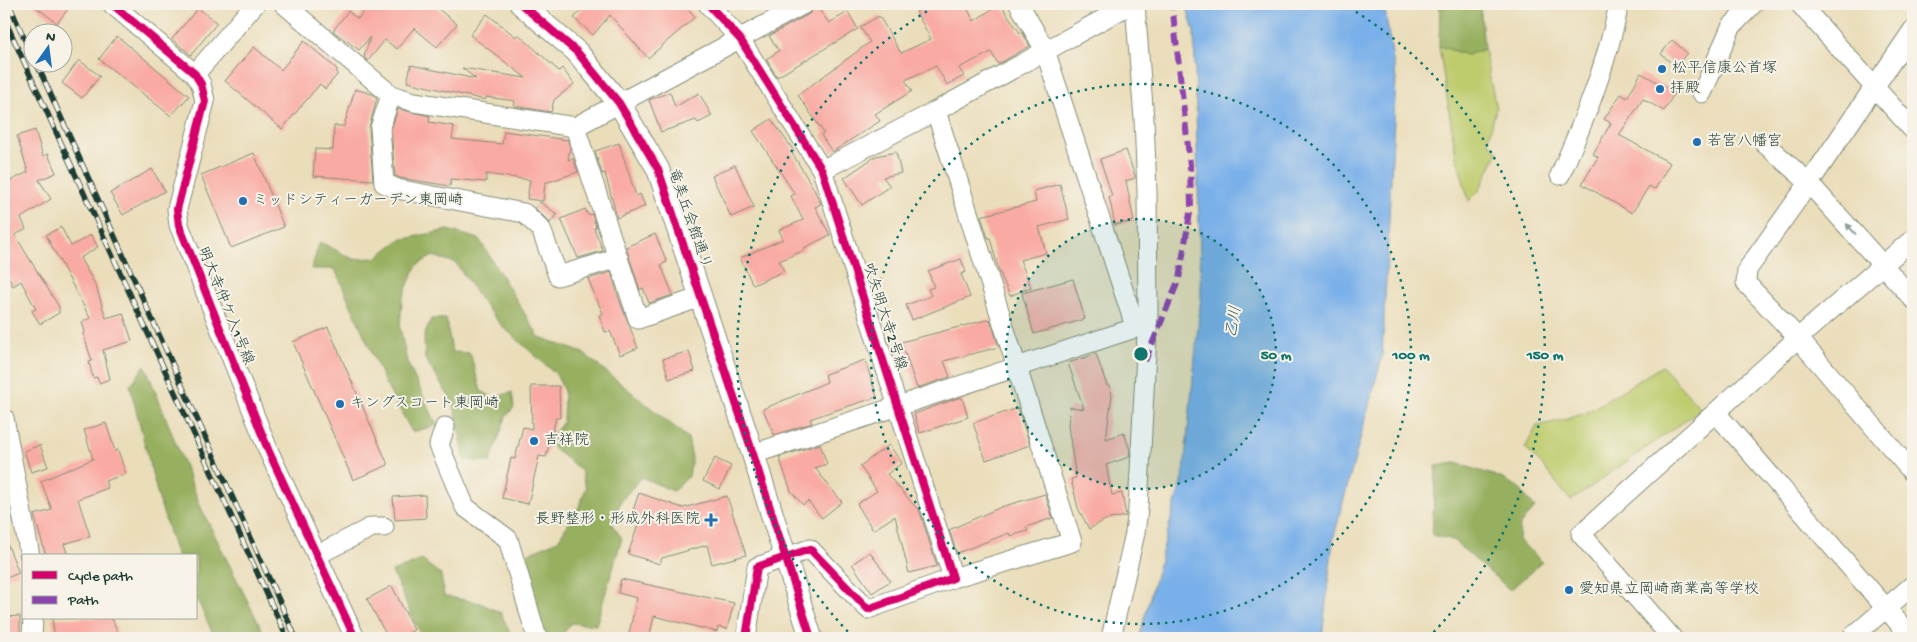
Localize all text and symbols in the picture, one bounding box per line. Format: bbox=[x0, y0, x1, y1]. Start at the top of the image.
north arrow bbox=[22, 22, 72, 72]
text: N bbox=[44, 28, 57, 47]
place label: 松平信康公首塚 bbox=[1672, 59, 1777, 78]
marker: 松平信康公首塚 bbox=[1656, 63, 1668, 75]
place label: 拝殿 bbox=[1670, 80, 1700, 98]
marker: 拝殿 bbox=[1654, 83, 1666, 95]
place label: 若宮八幡宮 bbox=[1707, 132, 1782, 151]
marker: 若宮八幡宮 bbox=[1691, 136, 1703, 148]
street label: 竜美丘会館通り bbox=[663, 166, 716, 272]
place label: ミッドシティーガーデン東岡崎 bbox=[253, 191, 463, 210]
marker: ミッドシティーガーデン東岡崎 bbox=[237, 195, 249, 207]
one-way arrow bbox=[1845, 223, 1857, 235]
street label: 明大寺仲ケ入1号線 bbox=[193, 244, 258, 368]
street label: 吹矢明大寺2号線 bbox=[858, 260, 911, 373]
water label: 乙川 bbox=[1222, 304, 1247, 339]
centre of rings bbox=[1132, 345, 1150, 363]
text: 50 m bbox=[1261, 347, 1292, 365]
text: 100 m bbox=[1391, 347, 1430, 365]
text: 150 m bbox=[1526, 347, 1564, 365]
place label: キングスコート東岡崎 bbox=[350, 394, 499, 413]
marker: キングスコート東岡崎 bbox=[334, 398, 346, 410]
place label: 吉祥院 bbox=[544, 432, 589, 450]
marker: 吉祥院 bbox=[528, 435, 540, 447]
place label: 長野整形・形成外科医院 bbox=[535, 510, 700, 529]
marker: 長野整形・形成外科医院 bbox=[704, 513, 718, 527]
legend bbox=[22, 554, 198, 620]
text: Cycle path bbox=[68, 568, 133, 586]
place label: 愛知県立岡崎商業高等学校 bbox=[1579, 580, 1759, 599]
marker: 愛知県立岡崎商業高等学校 bbox=[1563, 584, 1575, 596]
text: Path bbox=[67, 592, 99, 610]

